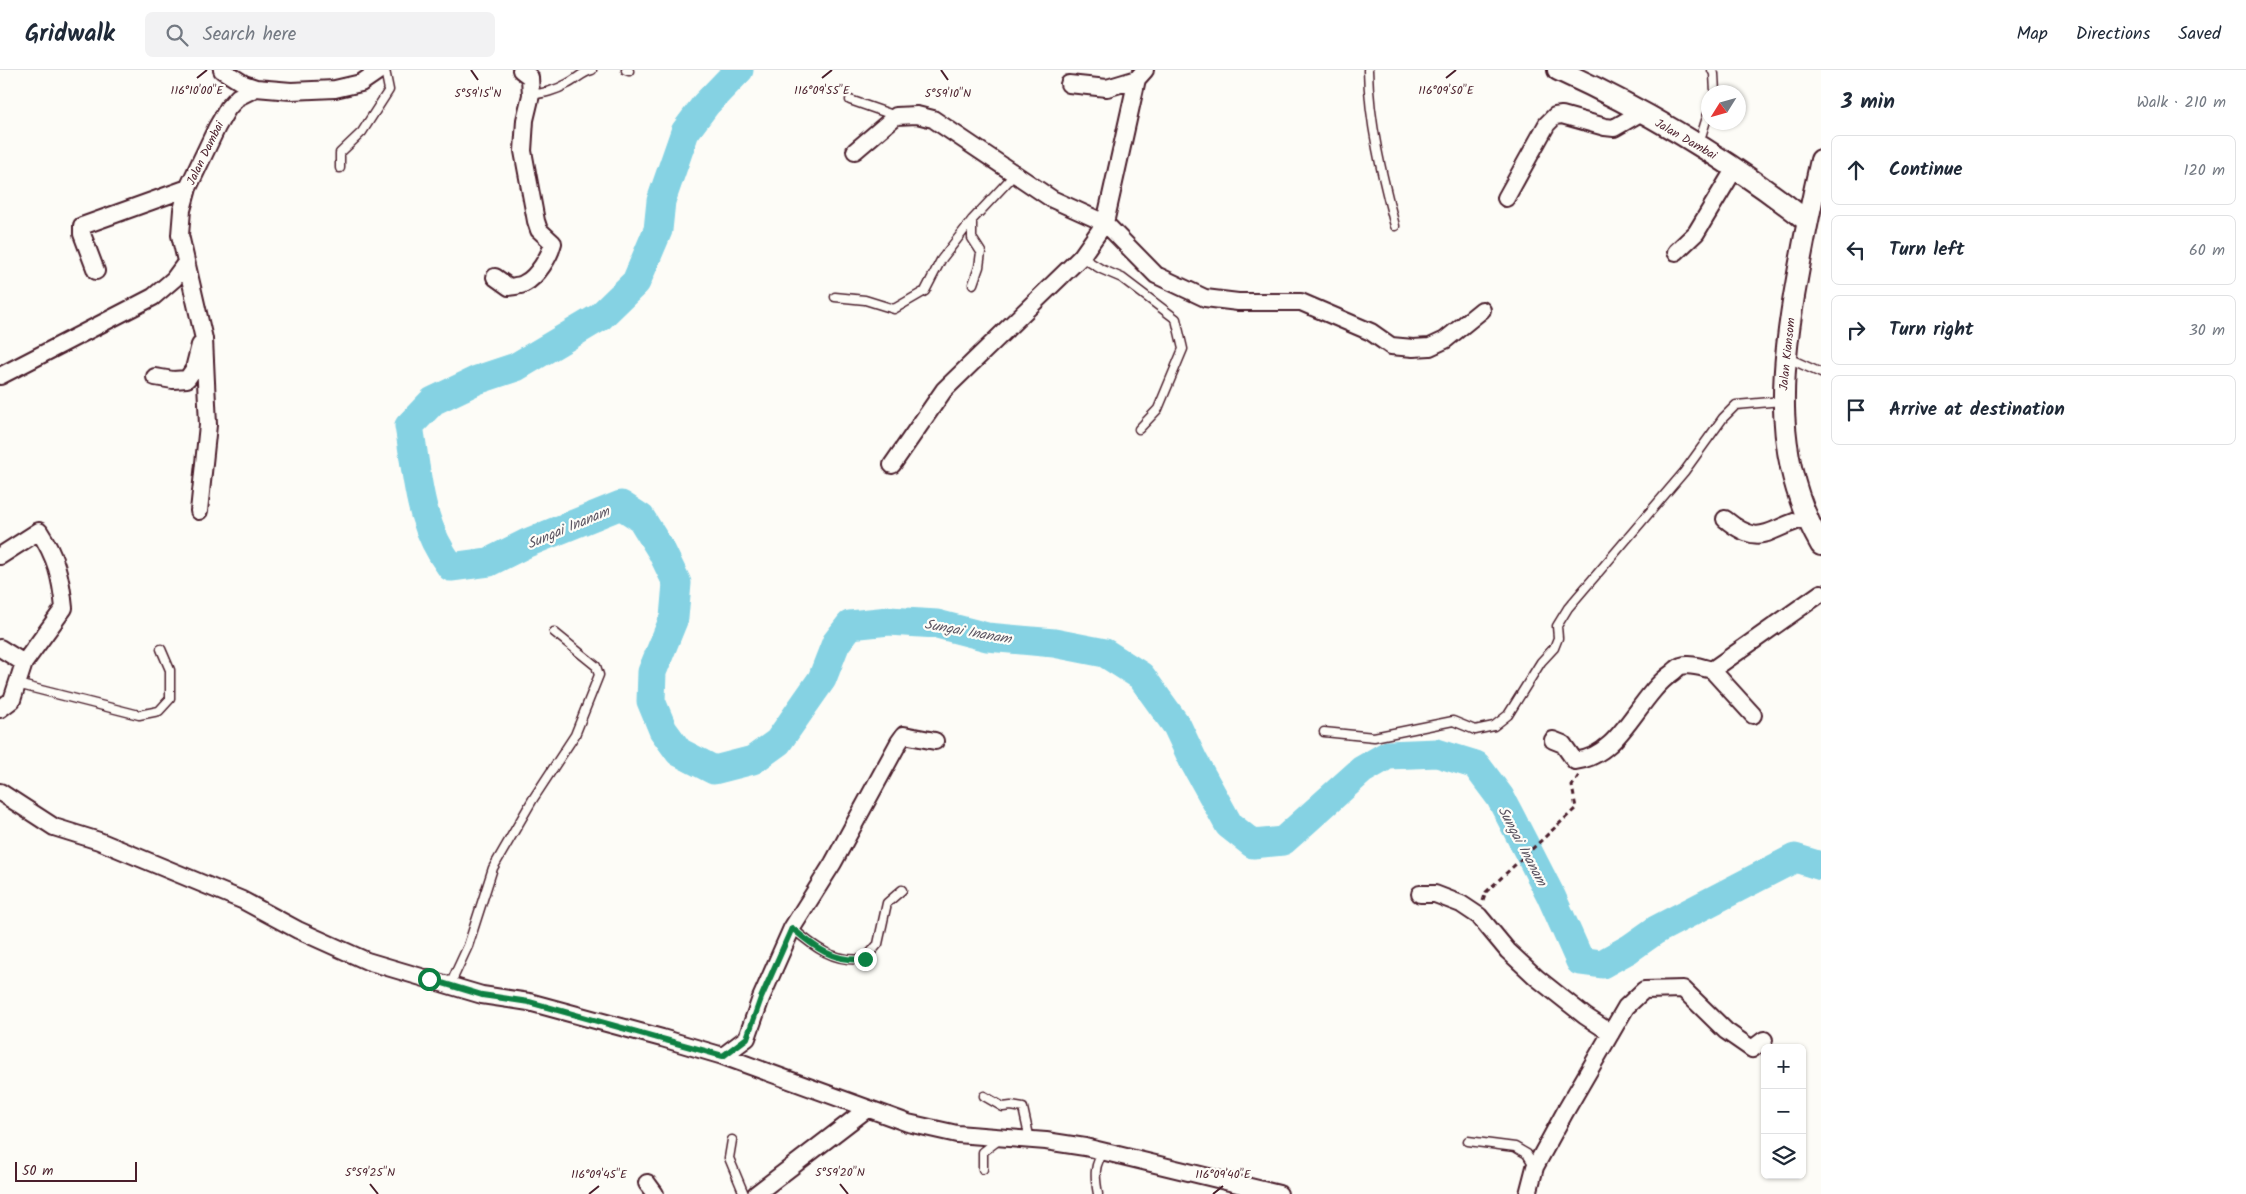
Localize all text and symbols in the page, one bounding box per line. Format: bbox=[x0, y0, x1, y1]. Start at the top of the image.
search box bbox=[145, 12, 495, 57]
text: Gridwalk bbox=[25, 15, 115, 54]
text: Search here bbox=[203, 20, 296, 50]
text: Map bbox=[2016, 20, 2048, 49]
text: Directions bbox=[2076, 20, 2150, 49]
text: Saved bbox=[2178, 20, 2221, 49]
icon: search bbox=[163, 21, 191, 49]
text: 116°10'00"E bbox=[171, 81, 224, 100]
text: 116°09'55"E bbox=[794, 81, 851, 100]
text: 116°09'50"E bbox=[1418, 81, 1475, 100]
text: 5°59'15"N bbox=[455, 84, 501, 103]
text: 5°59'10"N bbox=[925, 84, 971, 103]
north arrow bbox=[1701, 85, 1746, 130]
text: 3 min bbox=[1841, 86, 1895, 119]
text: Walk · 210 m bbox=[2136, 90, 2226, 115]
street label: Jalan Dambai bbox=[1651, 114, 1721, 165]
street label: Jalan Dambai bbox=[182, 117, 230, 188]
text: Continue bbox=[1889, 155, 1962, 185]
icon: ahead bbox=[1842, 156, 1870, 184]
text: 120 m bbox=[2184, 158, 2225, 183]
text: Turn left bbox=[1889, 235, 1964, 265]
icon: left bbox=[1842, 236, 1870, 264]
text: 60 m bbox=[2189, 238, 2225, 263]
text: Turn right bbox=[1889, 315, 1974, 345]
street label: Jalan Kiansom bbox=[1774, 316, 1801, 391]
icon: right bbox=[1842, 316, 1870, 344]
text: 30 m bbox=[2189, 318, 2225, 343]
text: Arrive at destination bbox=[1889, 395, 2065, 425]
icon: arrive bbox=[1842, 396, 1870, 424]
water label: Sungai Inanam bbox=[524, 500, 615, 555]
water label: Sungai Inanam bbox=[923, 614, 1015, 651]
water label: Sungai Inanam bbox=[1492, 803, 1553, 892]
route end bbox=[854, 948, 877, 971]
route start bbox=[418, 968, 441, 991]
map controls bbox=[1761, 1044, 1806, 1179]
button: + bbox=[1761, 1044, 1806, 1089]
button: − bbox=[1761, 1089, 1806, 1134]
button: layers bbox=[1761, 1134, 1806, 1179]
scale bar bbox=[15, 1159, 138, 1182]
text: 50 m bbox=[22, 1160, 53, 1182]
text: 5°59'25"N bbox=[345, 1163, 395, 1182]
text: 5°59'20"N bbox=[815, 1163, 865, 1182]
text: 116°09'45"E bbox=[571, 1165, 628, 1184]
text: 116°09'40"E bbox=[1195, 1165, 1252, 1184]

